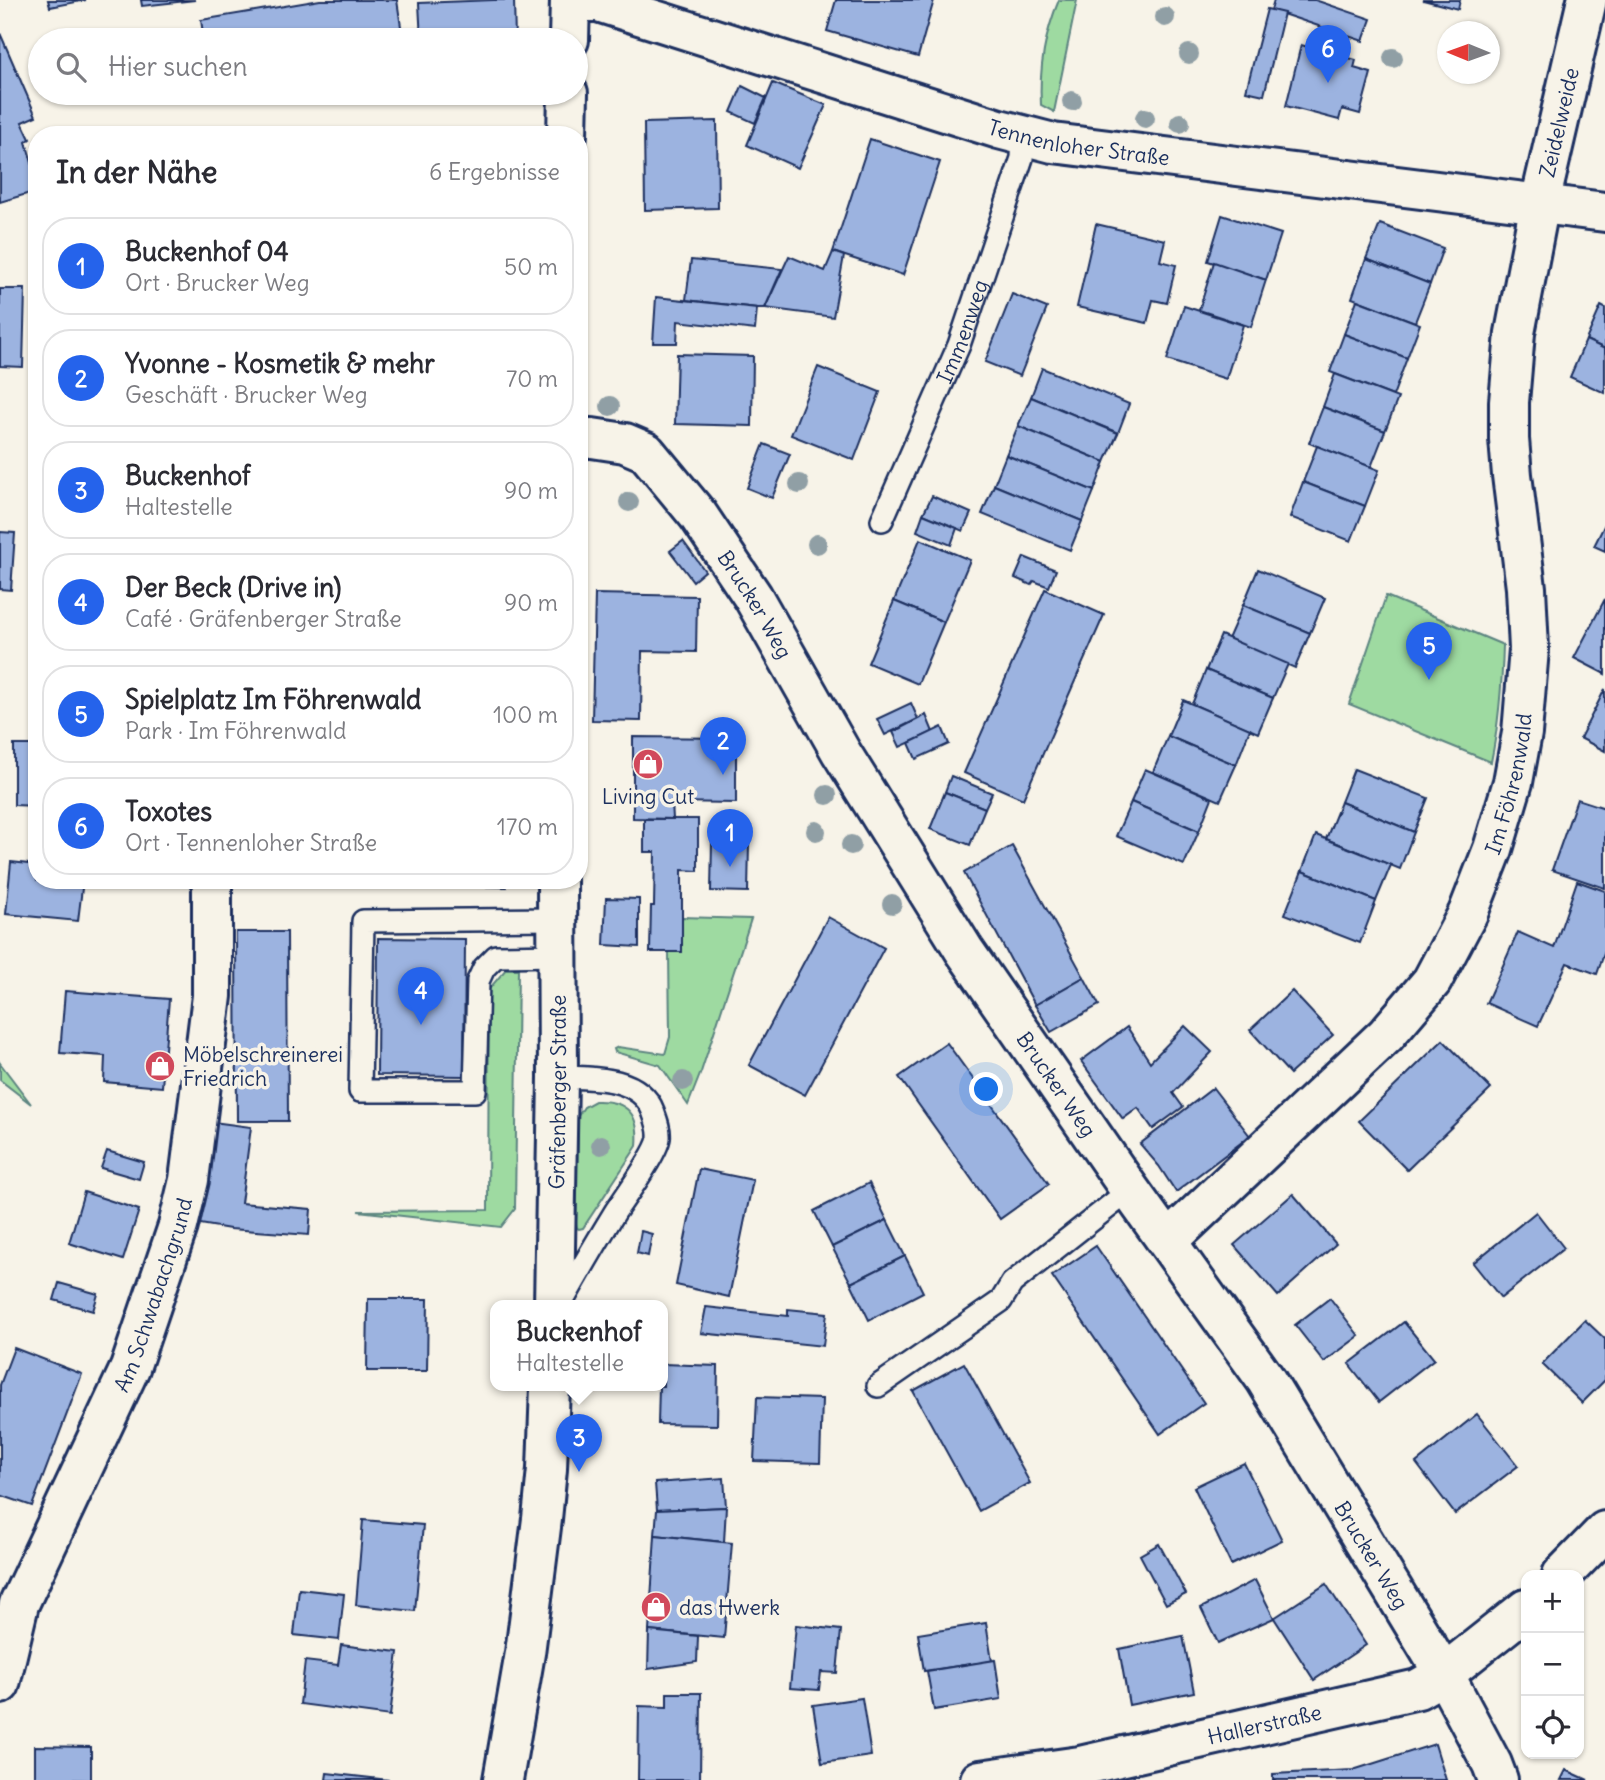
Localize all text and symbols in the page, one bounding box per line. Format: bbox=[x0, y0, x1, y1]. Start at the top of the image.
north arrow bbox=[1437, 21, 1500, 84]
pin: 6 bbox=[1305, 25, 1351, 83]
search box bbox=[28, 28, 588, 105]
icon: search bbox=[52, 48, 90, 86]
text: Hier suchen bbox=[108, 50, 248, 83]
street label: Zeidelweide bbox=[1533, 65, 1584, 180]
street label: Tennenloher Straße bbox=[985, 113, 1171, 171]
text: In der Nähe bbox=[56, 153, 218, 191]
text: 6 Ergebnisse bbox=[429, 157, 560, 186]
text: Buckenhof 04 bbox=[125, 235, 289, 268]
text: 1 bbox=[76, 252, 86, 281]
text: 50 m bbox=[504, 252, 558, 281]
text: Ort · Brucker Weg bbox=[125, 268, 310, 297]
street label: Immenweg bbox=[930, 276, 994, 388]
text: Yvonne - Kosmetik & mehr bbox=[125, 347, 435, 380]
text: 2 bbox=[75, 364, 87, 393]
text: 70 m bbox=[506, 364, 558, 393]
text: Geschäft · Brucker Weg bbox=[125, 380, 367, 409]
text: Buckenhof bbox=[125, 459, 250, 492]
text: 3 bbox=[74, 476, 88, 505]
text: 90 m bbox=[504, 476, 558, 505]
text: Haltestelle bbox=[125, 492, 233, 521]
street label: Brucker Weg bbox=[712, 545, 798, 663]
text: Der Beck (Drive in) bbox=[125, 571, 342, 604]
text: 4 bbox=[74, 588, 88, 617]
text: 90 m bbox=[504, 588, 558, 617]
text: Café · Gräfenberger Straße bbox=[125, 604, 402, 633]
pin: 5 bbox=[1406, 622, 1452, 680]
text: Spielplatz Im Föhrenwald bbox=[125, 683, 421, 716]
text: 5 bbox=[74, 700, 88, 729]
text: 100 m bbox=[493, 700, 558, 729]
street label: Im Föhrenwald bbox=[1479, 712, 1537, 858]
text: Park · Im Föhrenwald bbox=[125, 716, 346, 745]
pin: 2 bbox=[700, 717, 746, 775]
shop icon: Living Cut bbox=[631, 747, 665, 781]
place label: Living Cut bbox=[602, 783, 694, 810]
text: Toxotes bbox=[125, 795, 212, 828]
pin: 1 bbox=[707, 809, 753, 867]
text: 6 bbox=[74, 812, 88, 841]
text: 170 m bbox=[497, 812, 558, 841]
text: Ort · Tennenloher Straße bbox=[125, 828, 377, 857]
pin: 4 bbox=[398, 967, 444, 1025]
street label: Gräfenberger Straße bbox=[543, 995, 572, 1190]
street label: Brucker Weg bbox=[1011, 1026, 1103, 1142]
place label: Möbelschreinerei Friedrich bbox=[183, 1041, 343, 1092]
shop icon: Möbelschreinerei Friedrich bbox=[143, 1049, 177, 1083]
your location bbox=[969, 1072, 1003, 1106]
street label: Am Schwabachgrund bbox=[107, 1195, 198, 1396]
popup bbox=[490, 1300, 668, 1391]
text: Buckenhof bbox=[516, 1315, 642, 1348]
text: Haltestelle bbox=[516, 1348, 624, 1377]
pin: 3 bbox=[556, 1414, 602, 1472]
street label: Brucker Weg bbox=[1329, 1496, 1415, 1614]
map controls bbox=[1521, 1570, 1584, 1759]
button: + bbox=[1521, 1570, 1584, 1633]
shop icon: das Hwerk bbox=[639, 1590, 673, 1624]
place label: das Hwerk bbox=[679, 1594, 780, 1621]
button: − bbox=[1521, 1633, 1584, 1696]
button: locate bbox=[1521, 1696, 1584, 1759]
street label: Hallerstraße bbox=[1205, 1698, 1324, 1750]

